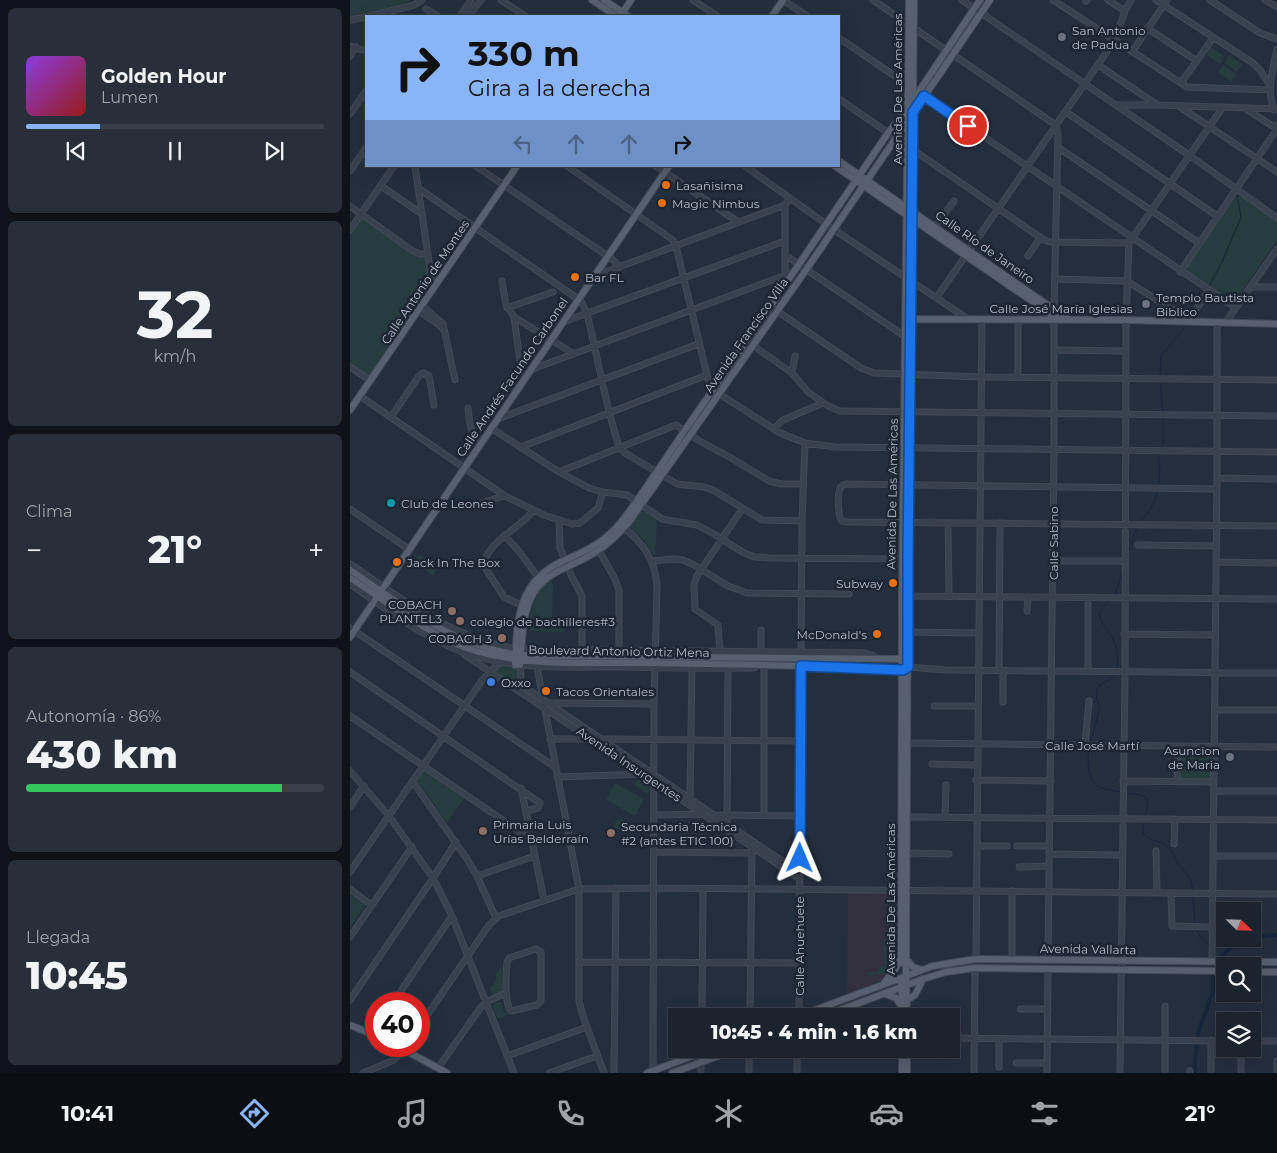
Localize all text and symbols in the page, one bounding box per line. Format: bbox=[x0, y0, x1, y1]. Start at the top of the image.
street label: Avenida De Las Américas bbox=[890, 13, 905, 165]
place label: San Antonio de Padua bbox=[1072, 23, 1145, 52]
marker: San Antonio de Padua bbox=[1056, 31, 1068, 43]
text: 330 m bbox=[468, 32, 580, 75]
icon: right bbox=[385, 35, 450, 100]
text: Golden Hour bbox=[101, 65, 227, 88]
text: Gira a la derecha bbox=[468, 75, 651, 102]
text: Lumen bbox=[101, 88, 159, 107]
pin bbox=[947, 105, 989, 147]
icon: arrive bbox=[954, 112, 982, 140]
icon: left bbox=[509, 130, 537, 158]
icon: ahead bbox=[562, 130, 590, 158]
icon: ahead bbox=[615, 130, 643, 158]
icon: right bbox=[668, 130, 696, 158]
icon: previous bbox=[62, 137, 90, 165]
icon: pause bbox=[161, 137, 189, 165]
icon: next bbox=[260, 137, 288, 165]
place label: Lasañisima bbox=[676, 178, 743, 193]
marker: Lasañisima bbox=[660, 179, 672, 191]
place label: Magic Nimbus bbox=[672, 196, 760, 211]
marker: Magic Nimbus bbox=[656, 197, 668, 209]
street label: Calle Río de Janeiro bbox=[933, 207, 1037, 287]
street label: Calle Antonio de Montes bbox=[378, 217, 472, 347]
place label: Bar FL bbox=[585, 270, 624, 285]
marker: Bar FL bbox=[569, 271, 581, 283]
text: 32 bbox=[137, 275, 213, 354]
street label: Avenida Francisco Villa bbox=[701, 275, 791, 395]
place label: Templo Bautista Biblico bbox=[1156, 290, 1254, 319]
street label: Calle Andrés Facundo Carbonel bbox=[453, 295, 571, 459]
marker: Templo Bautista Biblico bbox=[1140, 298, 1152, 310]
street label: Calle José María Iglesias bbox=[989, 301, 1133, 316]
text: km/h bbox=[154, 347, 196, 366]
street label: Avenida De Las Américas bbox=[883, 418, 901, 570]
place label: Club de Leones bbox=[401, 496, 494, 511]
marker: Club de Leones bbox=[385, 497, 397, 509]
text: Clima bbox=[26, 502, 72, 521]
street label: Calle Sabino bbox=[1046, 506, 1061, 580]
text: 21° bbox=[148, 526, 202, 573]
text: − bbox=[26, 533, 42, 567]
text: + bbox=[308, 533, 324, 567]
place label: Jack In The Box bbox=[406, 555, 501, 570]
marker: Jack In The Box bbox=[391, 556, 403, 568]
place label: Subway bbox=[836, 576, 883, 591]
marker: Subway bbox=[887, 577, 899, 589]
place label: COBACH PLANTEL3 bbox=[379, 597, 442, 626]
marker: COBACH PLANTEL3 bbox=[446, 605, 458, 617]
place label: colegio de bachilleres#3 bbox=[470, 614, 615, 629]
marker: colegio de bachilleres#3 bbox=[454, 615, 466, 627]
place label: McDonald's bbox=[797, 627, 867, 642]
marker: McDonald's bbox=[871, 628, 883, 640]
place label: COBACH 3 bbox=[428, 631, 492, 646]
marker: COBACH 3 bbox=[496, 632, 508, 644]
street label: Boulevard Antonio Ortiz Mena bbox=[528, 642, 710, 660]
place label: Oxxo bbox=[501, 675, 531, 690]
marker: Oxxo bbox=[485, 676, 497, 688]
place label: Tacos Orientales bbox=[556, 684, 654, 699]
marker: Tacos Orientales bbox=[540, 685, 552, 697]
text: Autonomía · 86% bbox=[26, 707, 161, 726]
street label: Avenida Insurgentes bbox=[574, 723, 684, 805]
text: 430 km bbox=[26, 731, 178, 778]
street label: Calle José Martí bbox=[1045, 738, 1140, 753]
place label: Asuncion de Maria bbox=[1164, 743, 1220, 772]
marker: Asuncion de Maria bbox=[1224, 751, 1236, 763]
place label: Primaria Luis Urías Belderraín bbox=[493, 817, 589, 846]
place label: Secundaria Técnica #2 (antes ETIC 100) bbox=[621, 819, 737, 848]
street label: Avenida De Las Américas bbox=[883, 823, 898, 975]
marker: Primaria Luis Urías Belderraín bbox=[477, 825, 489, 837]
marker: Secundaria Técnica #2 (antes ETIC 100) bbox=[605, 827, 617, 839]
position arrow bbox=[773, 831, 825, 883]
street label: Calle Ahuehuete bbox=[792, 896, 807, 996]
north arrow bbox=[1216, 902, 1261, 948]
map controls bbox=[1216, 902, 1261, 1057]
text: Llegada bbox=[26, 928, 90, 947]
street label: Avenida Vallarta bbox=[1040, 941, 1136, 957]
text: 10:45 bbox=[26, 952, 128, 999]
button: search bbox=[1216, 957, 1261, 1002]
speed limit sign: 40 bbox=[365, 992, 430, 1057]
button: layers bbox=[1216, 1012, 1261, 1057]
text: 10:45 · 4 min · 1.6 km bbox=[711, 1021, 917, 1044]
icon: directions bbox=[237, 1096, 272, 1131]
icon: music bbox=[395, 1096, 430, 1131]
icon: phone bbox=[553, 1096, 588, 1131]
icon: climate bbox=[711, 1096, 746, 1131]
icon: car bbox=[869, 1096, 904, 1131]
icon: filters bbox=[1027, 1096, 1062, 1131]
text: 10:41 bbox=[61, 1100, 114, 1127]
text: 21° bbox=[1185, 1100, 1216, 1127]

